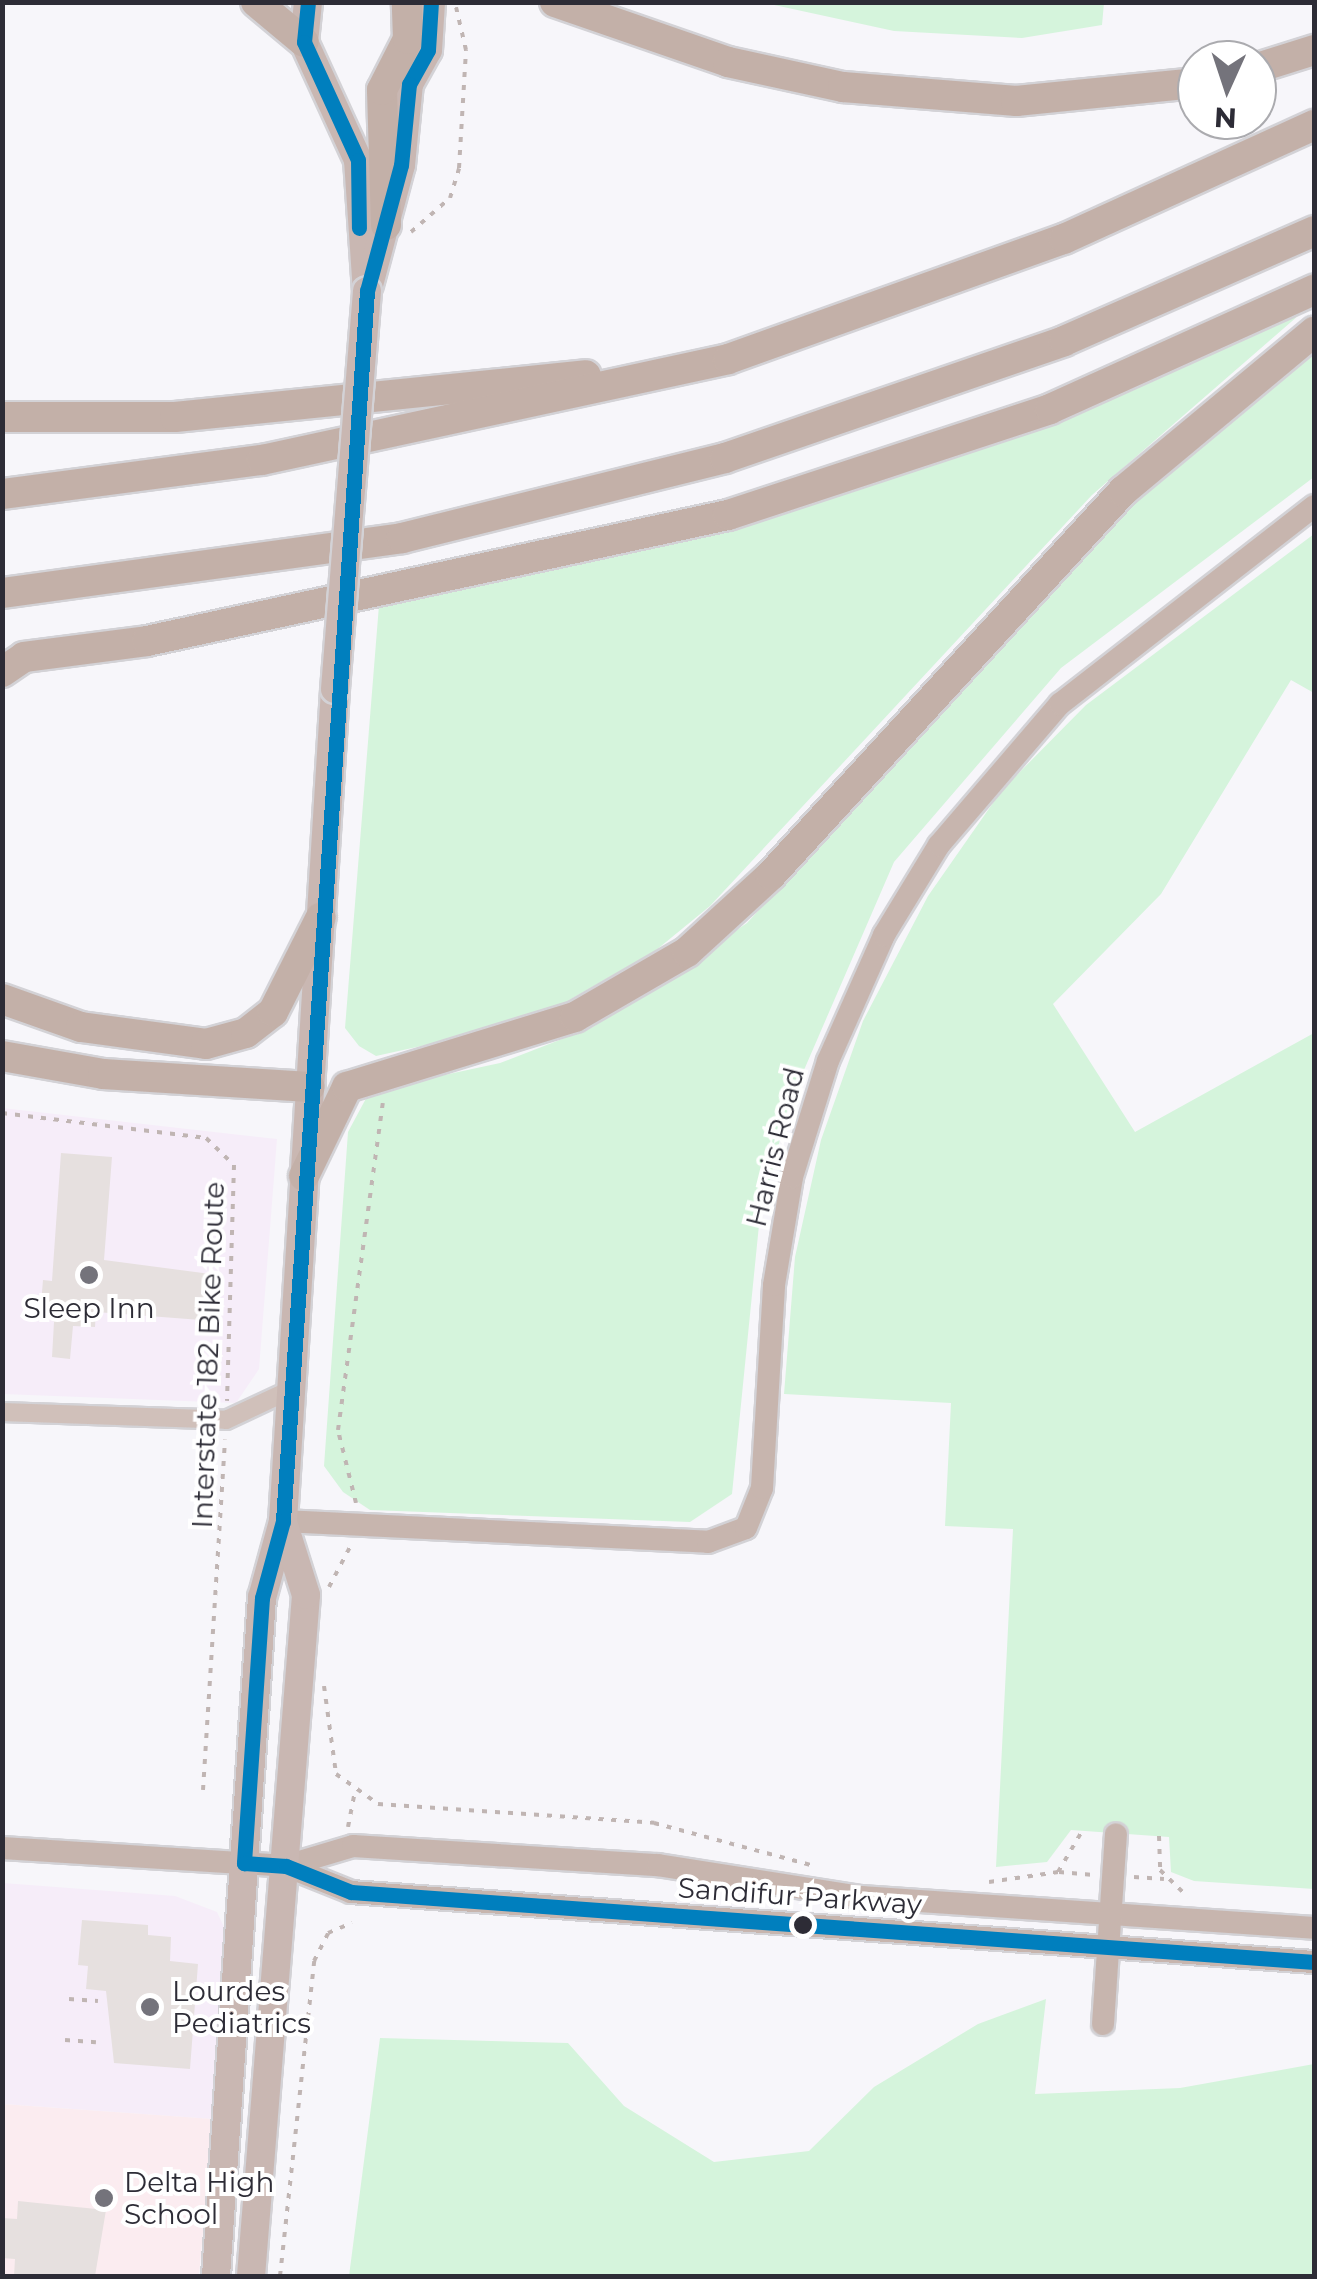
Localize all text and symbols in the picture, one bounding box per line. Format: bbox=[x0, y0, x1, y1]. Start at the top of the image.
north arrow bbox=[1177, 40, 1277, 140]
text: N bbox=[1213, 100, 1238, 136]
street label: Harris Road bbox=[739, 1064, 811, 1230]
street label: Interstate 182 Bike Route bbox=[185, 1181, 231, 1529]
marker: Sleep Inn bbox=[78, 1264, 100, 1286]
place label: Sleep Inn bbox=[23, 1291, 155, 1325]
street label: Sandifur Parkway bbox=[677, 1871, 923, 1921]
unlabelled marker bbox=[793, 1915, 813, 1935]
place label: Lourdes Pediatrics bbox=[172, 1974, 311, 2040]
marker: Lourdes Pediatrics bbox=[137, 1994, 163, 2020]
place label: Delta High School bbox=[124, 2165, 274, 2231]
marker: Delta High School bbox=[93, 2187, 115, 2209]

